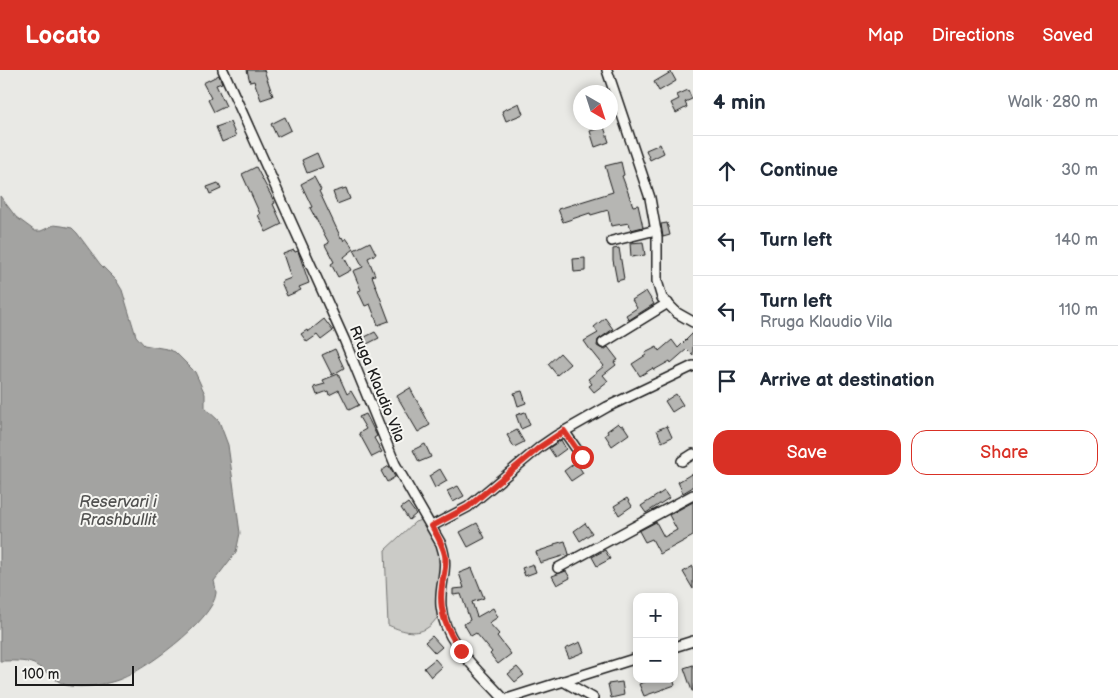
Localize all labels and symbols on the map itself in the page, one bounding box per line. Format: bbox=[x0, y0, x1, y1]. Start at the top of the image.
north arrow bbox=[573, 85, 618, 130]
street label: Rruga Klaudio Vila bbox=[345, 323, 409, 445]
route start bbox=[571, 446, 594, 469]
water label: Reservari i Rrashbullit bbox=[79, 493, 158, 530]
route end bbox=[450, 640, 473, 663]
scale bar bbox=[15, 663, 134, 686]

